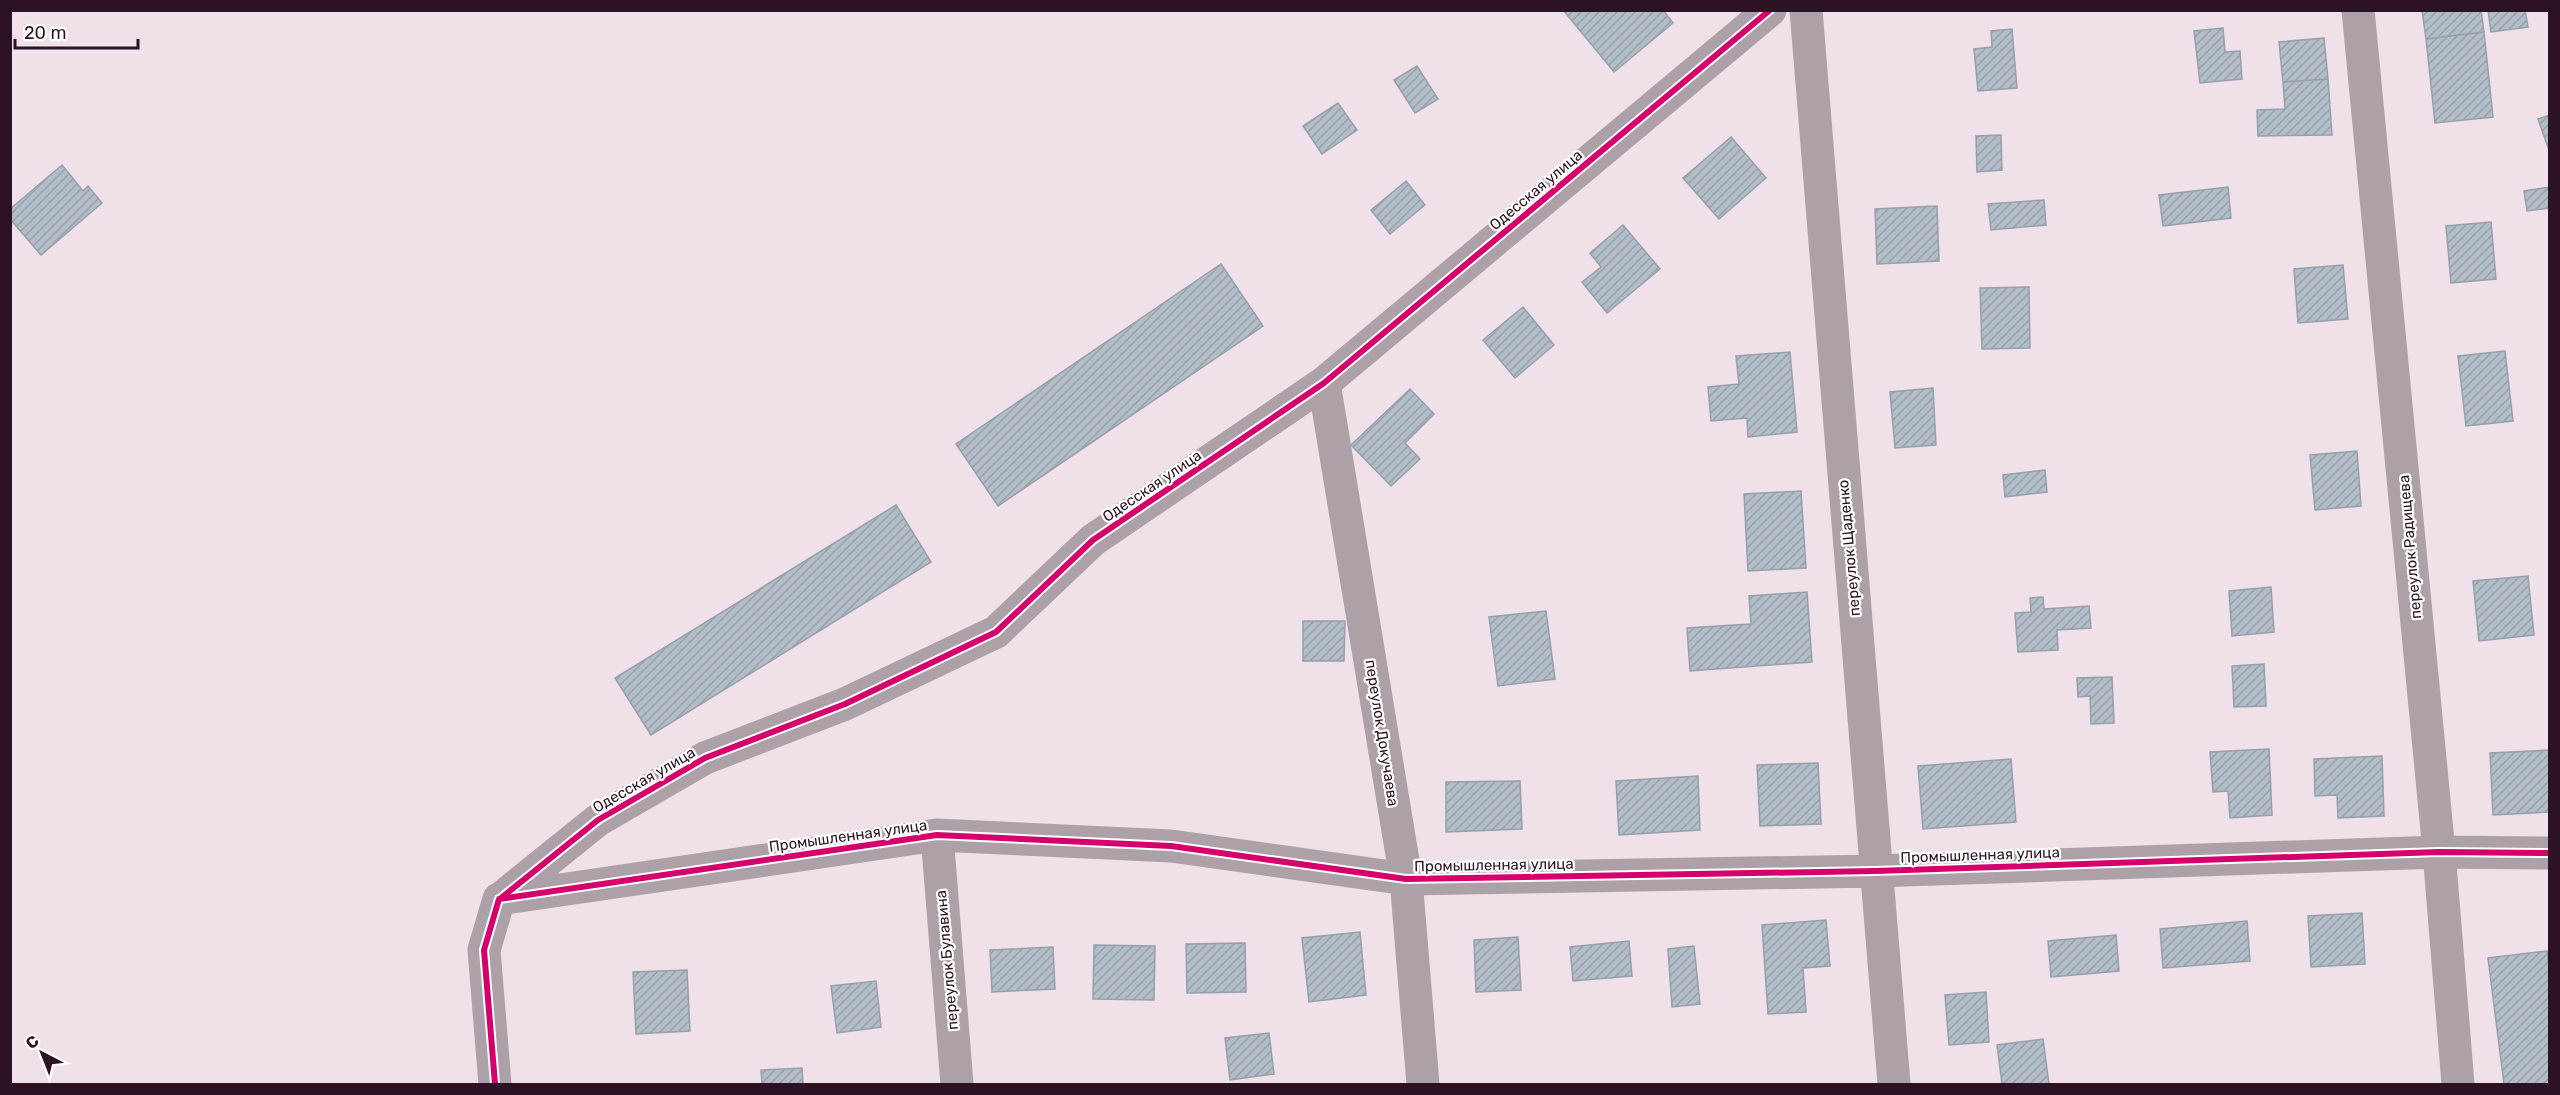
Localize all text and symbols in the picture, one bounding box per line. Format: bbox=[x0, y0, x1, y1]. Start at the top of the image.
scale bar bbox=[15, 12, 138, 50]
text: 20 m bbox=[24, 22, 66, 44]
street label: Одесская улица bbox=[1486, 146, 1586, 234]
street label: Одесская улица bbox=[1099, 446, 1205, 526]
street label: переулок Радищева bbox=[2395, 474, 2425, 620]
street label: переулок Щаденко bbox=[1834, 479, 1864, 617]
street label: переулок Докучаева bbox=[1362, 658, 1402, 808]
street label: Одесская улица bbox=[590, 743, 698, 817]
street label: Промышленная улица bbox=[768, 816, 928, 856]
street label: Промышленная улица bbox=[1900, 843, 2060, 867]
street label: Промышленная улица bbox=[1414, 855, 1574, 875]
street label: переулок Булавина bbox=[932, 889, 962, 1031]
north arrow bbox=[12, 1023, 72, 1083]
text: С bbox=[22, 1031, 43, 1053]

